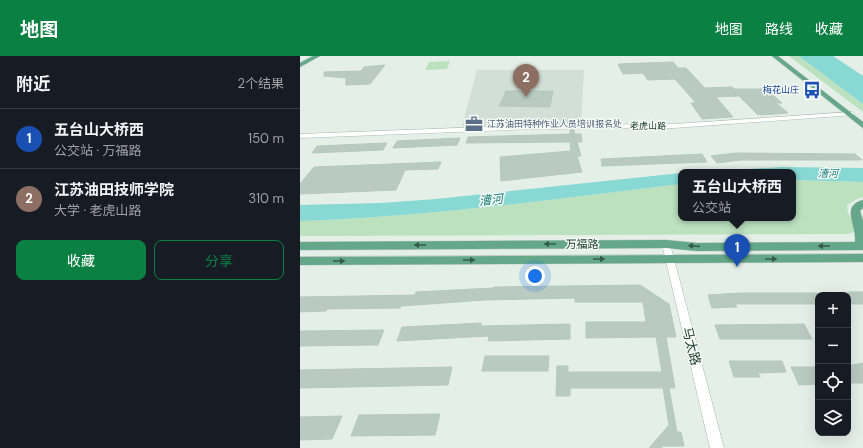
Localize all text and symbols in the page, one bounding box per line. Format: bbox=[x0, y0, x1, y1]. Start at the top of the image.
text: 地图 bbox=[20, 17, 58, 42]
text: 地图 bbox=[715, 20, 743, 38]
text: 路线 bbox=[765, 20, 793, 38]
text: 收藏 bbox=[815, 20, 843, 38]
pin: 2 bbox=[513, 64, 539, 97]
text: 附近 bbox=[16, 73, 50, 95]
text: 2个结果 bbox=[238, 75, 284, 92]
bus stop icon: 梅花山庄 bbox=[802, 80, 822, 100]
place label: 梅花山庄 bbox=[763, 84, 799, 96]
office icon: 江苏油田特种作业人员培训报名处 bbox=[464, 114, 484, 134]
place label: 江苏油田特种作业人员培训报名处 bbox=[487, 118, 622, 130]
text: 五台山大桥西 bbox=[54, 120, 144, 140]
street label: 老虎山路 bbox=[630, 120, 666, 132]
text: 1 bbox=[27, 130, 31, 147]
text: 150 m bbox=[248, 130, 284, 147]
text: 公交站 · 万福路 bbox=[54, 142, 142, 159]
water label: 漕河 bbox=[818, 167, 840, 180]
popup bbox=[678, 169, 796, 221]
text: 五台山大桥西 bbox=[692, 177, 782, 197]
text: 江苏油田技师学院 bbox=[54, 180, 174, 200]
text: 2 bbox=[25, 190, 33, 207]
text: 310 m bbox=[249, 190, 284, 207]
water label: 漕河 bbox=[478, 191, 506, 209]
text: 公交站 bbox=[692, 199, 731, 216]
text: 大学 · 老虎山路 bbox=[54, 202, 142, 219]
pin: 1 bbox=[724, 234, 750, 267]
street label: 万福路 bbox=[566, 237, 599, 251]
button: 收藏 bbox=[16, 240, 146, 280]
button: 分享 bbox=[154, 240, 284, 280]
one-way arrow bbox=[544, 241, 556, 248]
one-way arrow bbox=[413, 242, 426, 248]
one-way arrow bbox=[687, 243, 700, 249]
one-way arrow bbox=[817, 243, 830, 249]
one-way arrow bbox=[593, 256, 606, 262]
one-way arrow bbox=[765, 256, 778, 262]
one-way arrow bbox=[463, 257, 476, 263]
one-way arrow bbox=[333, 258, 346, 264]
your location bbox=[525, 266, 545, 286]
map controls bbox=[815, 292, 851, 436]
button: + bbox=[815, 292, 851, 328]
street label: 马太路 bbox=[679, 325, 704, 367]
button: − bbox=[815, 328, 851, 364]
button: locate bbox=[815, 364, 851, 400]
button: layers bbox=[815, 400, 851, 436]

